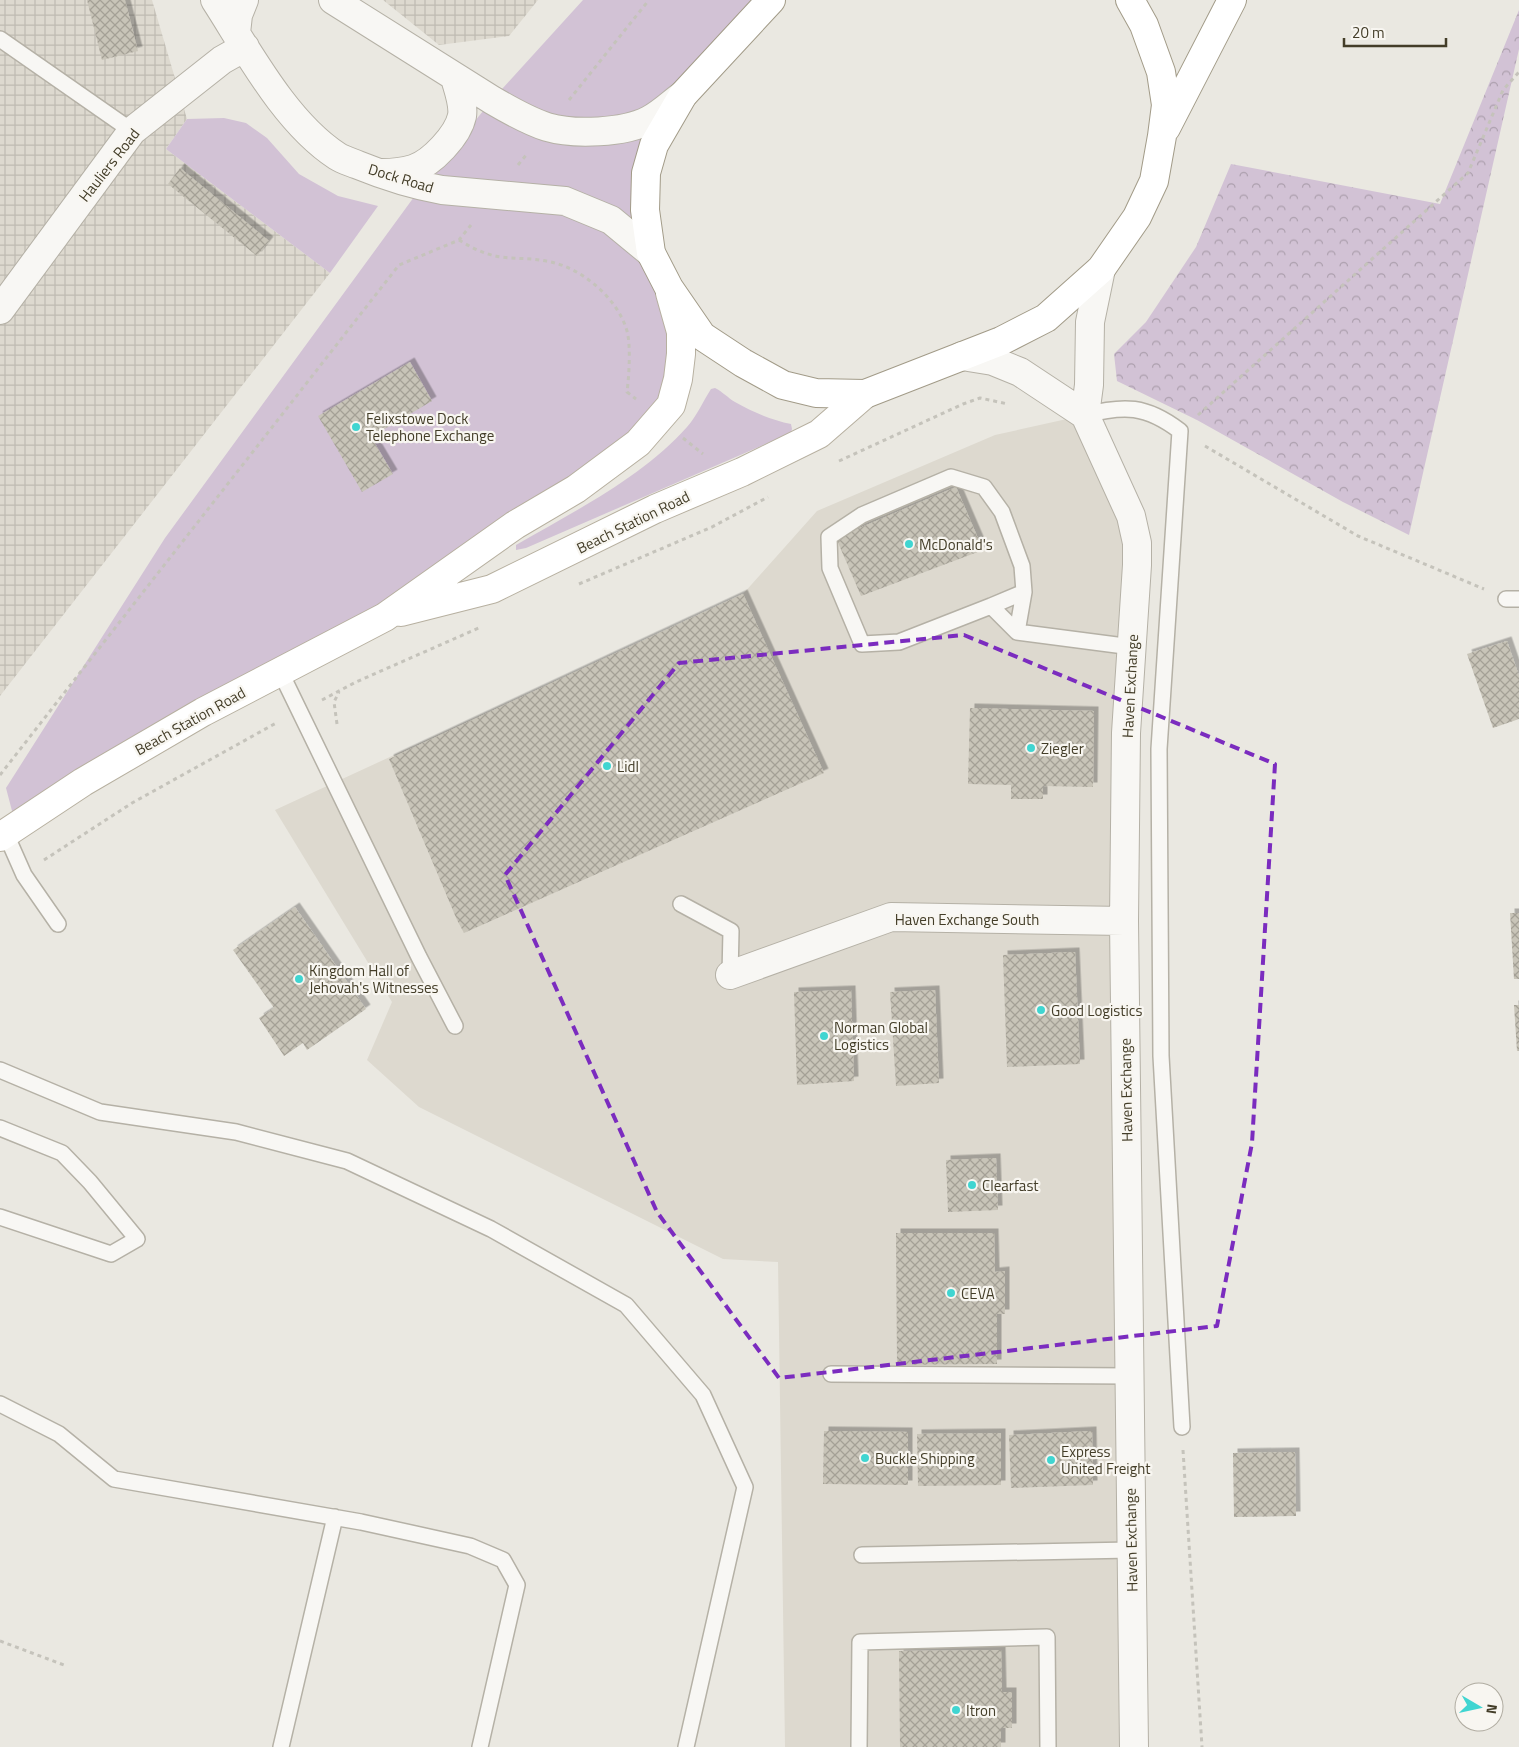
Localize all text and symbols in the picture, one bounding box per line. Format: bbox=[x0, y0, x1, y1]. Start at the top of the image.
scale bar bbox=[1344, 15, 1446, 47]
text: 20 m bbox=[1352, 21, 1385, 44]
street label: Hauliers Road bbox=[73, 123, 145, 207]
street label: Dock Road bbox=[366, 157, 436, 199]
place label: Felixstowe Dock Telephone Exchange bbox=[366, 407, 494, 447]
marker: Felixstowe Dock Telephone Exchange bbox=[350, 421, 362, 433]
street label: Beach Station Road bbox=[573, 485, 693, 559]
place label: McDonald's bbox=[919, 533, 993, 556]
marker: McDonald's bbox=[903, 538, 915, 550]
street label: Haven Exchange bbox=[1116, 634, 1144, 738]
street label: Beach Station Road bbox=[130, 681, 250, 761]
place label: Ziegler bbox=[1041, 737, 1084, 760]
marker: Ziegler bbox=[1025, 742, 1037, 754]
place label: Lidl bbox=[617, 755, 639, 778]
marker: Lidl bbox=[601, 760, 613, 772]
street label: Haven Exchange South bbox=[895, 908, 1039, 931]
place label: Kingdom Hall of Jehovah's Witnesses bbox=[309, 959, 438, 999]
marker: Kingdom Hall of Jehovah's Witnesses bbox=[293, 973, 305, 985]
place label: Good Logistics bbox=[1051, 999, 1142, 1022]
marker: Good Logistics bbox=[1035, 1004, 1047, 1016]
place label: Norman Global Logistics bbox=[834, 1016, 928, 1056]
marker: Norman Global Logistics bbox=[818, 1030, 830, 1042]
street label: Haven Exchange bbox=[1114, 1038, 1138, 1142]
place label: Clearfast bbox=[982, 1174, 1039, 1197]
marker: Clearfast bbox=[966, 1179, 978, 1191]
place label: CEVA bbox=[961, 1282, 995, 1305]
marker: CEVA bbox=[945, 1287, 957, 1299]
place label: Express United Freight bbox=[1061, 1440, 1151, 1480]
place label: Buckle Shipping bbox=[875, 1447, 975, 1470]
marker: Buckle Shipping bbox=[859, 1452, 871, 1464]
marker: Express United Freight bbox=[1045, 1454, 1057, 1466]
street label: Haven Exchange bbox=[1119, 1488, 1143, 1592]
north arrow bbox=[1454, 1682, 1504, 1732]
place label: Itron bbox=[966, 1699, 996, 1722]
text: N bbox=[1481, 1703, 1503, 1716]
marker: Itron bbox=[950, 1704, 962, 1716]

